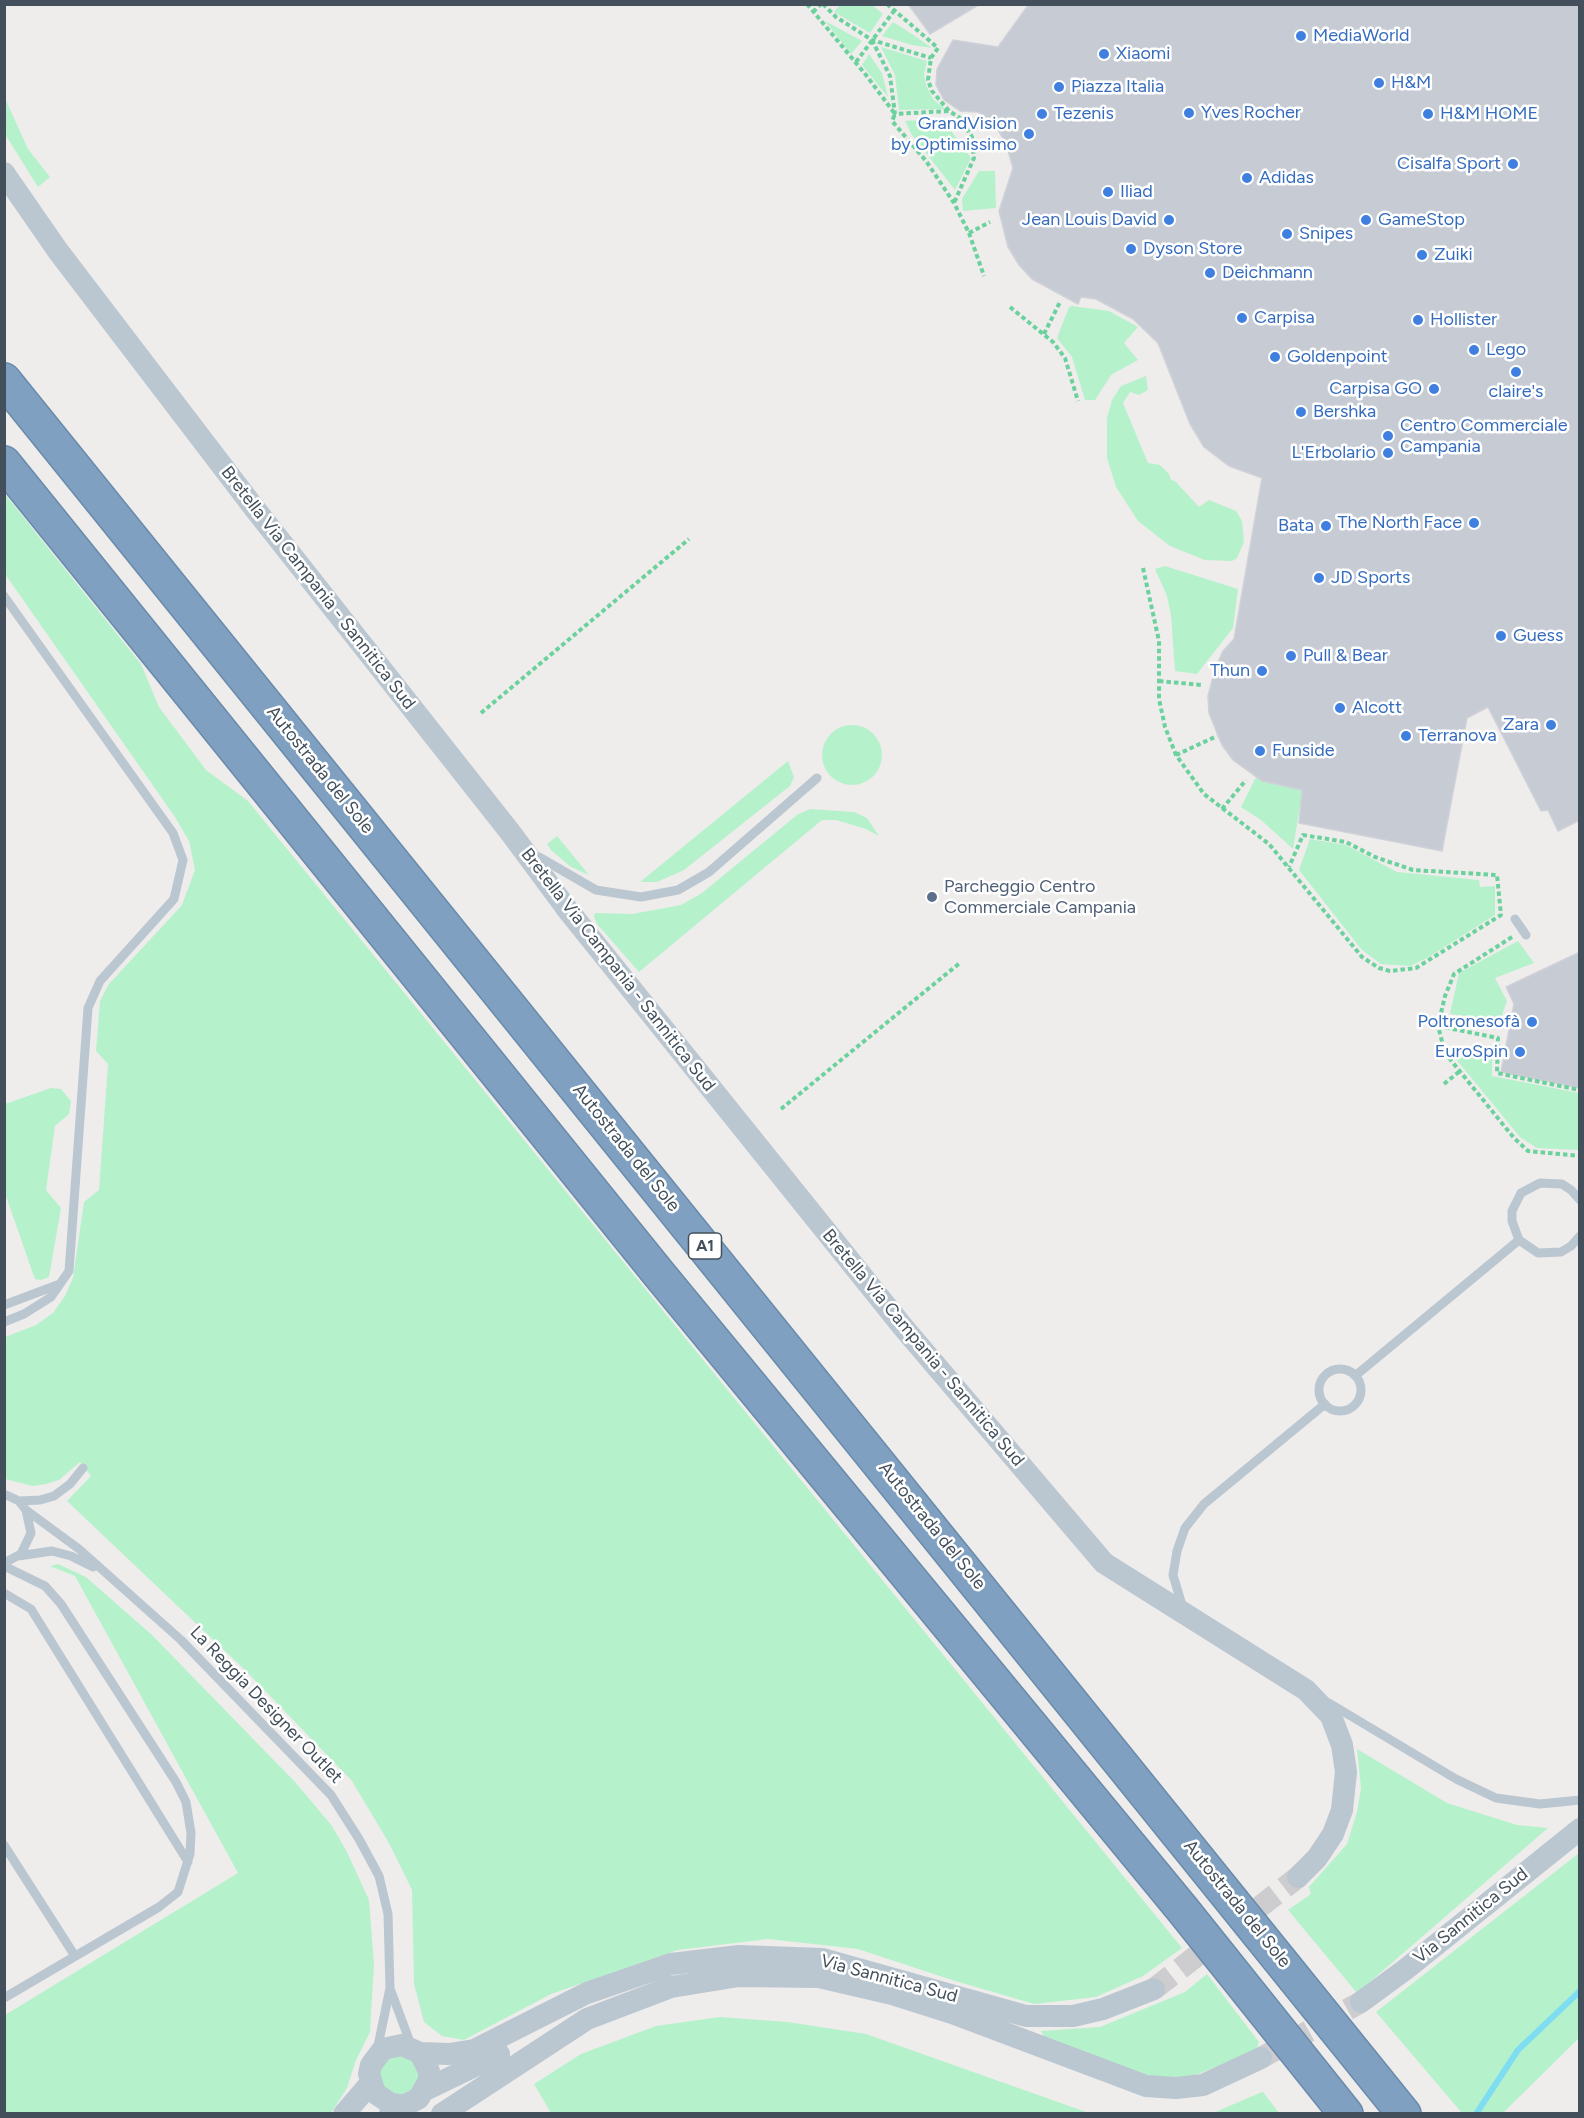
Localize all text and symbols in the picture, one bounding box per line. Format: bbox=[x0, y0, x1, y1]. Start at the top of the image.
place label: MediaWorld bbox=[1313, 25, 1410, 47]
marker: MediaWorld bbox=[1294, 29, 1308, 43]
place label: Xiaomi bbox=[1116, 43, 1170, 65]
marker: Xiaomi bbox=[1097, 47, 1111, 61]
place label: H&M bbox=[1391, 72, 1431, 94]
place label: Piazza Italia bbox=[1071, 76, 1164, 98]
marker: H&M bbox=[1372, 76, 1386, 90]
marker: Piazza Italia bbox=[1052, 80, 1066, 94]
place label: Yves Rocher bbox=[1201, 102, 1301, 124]
place label: Tezenis bbox=[1054, 103, 1114, 125]
place label: H&M HOME bbox=[1440, 103, 1538, 125]
marker: Yves Rocher bbox=[1182, 106, 1196, 120]
marker: Tezenis bbox=[1035, 107, 1049, 121]
marker: H&M HOME bbox=[1421, 107, 1435, 121]
place label: GrandVision by Optimissimo bbox=[891, 113, 1017, 156]
marker: GrandVision by Optimissimo bbox=[1022, 127, 1036, 141]
place label: Cisalfa Sport bbox=[1397, 153, 1501, 175]
marker: Cisalfa Sport bbox=[1506, 157, 1520, 171]
place label: Adidas bbox=[1259, 167, 1314, 189]
marker: Adidas bbox=[1240, 171, 1254, 185]
place label: Iliad bbox=[1120, 181, 1153, 203]
marker: Iliad bbox=[1101, 185, 1115, 199]
place label: Jean Louis David bbox=[1022, 209, 1157, 231]
place label: GameStop bbox=[1378, 209, 1465, 231]
marker: Jean Louis David bbox=[1162, 213, 1176, 227]
marker: GameStop bbox=[1359, 213, 1373, 227]
place label: Snipes bbox=[1299, 223, 1353, 245]
marker: Snipes bbox=[1280, 227, 1294, 241]
place label: Dyson Store bbox=[1143, 238, 1242, 260]
marker: Dyson Store bbox=[1124, 242, 1138, 256]
place label: Zuiki bbox=[1434, 244, 1473, 266]
marker: Zuiki bbox=[1415, 248, 1429, 262]
place label: Deichmann bbox=[1222, 262, 1313, 284]
marker: Deichmann bbox=[1203, 266, 1217, 280]
place label: Carpisa bbox=[1254, 307, 1315, 329]
place label: Hollister bbox=[1430, 309, 1497, 331]
marker: Carpisa bbox=[1235, 311, 1249, 325]
marker: Hollister bbox=[1411, 313, 1425, 327]
place label: Lego bbox=[1486, 339, 1526, 361]
marker: Lego bbox=[1467, 343, 1481, 357]
place label: Goldenpoint bbox=[1287, 346, 1388, 368]
marker: Goldenpoint bbox=[1268, 350, 1282, 364]
marker: claire's bbox=[1509, 365, 1523, 379]
place label: Carpisa GO bbox=[1329, 378, 1422, 400]
place label: claire's bbox=[1489, 381, 1543, 403]
marker: Carpisa GO bbox=[1427, 382, 1441, 396]
place label: Bershka bbox=[1313, 401, 1376, 423]
marker: Bershka bbox=[1294, 405, 1308, 419]
place label: Centro Commerciale Campania bbox=[1400, 415, 1567, 458]
marker: Centro Commerciale Campania bbox=[1381, 429, 1395, 443]
place label: L'Erbolario bbox=[1291, 442, 1376, 464]
marker: L'Erbolario bbox=[1381, 446, 1395, 460]
street label: Bretella Via Campania - Sannitica Sud bbox=[216, 462, 420, 714]
place label: The North Face bbox=[1338, 512, 1462, 534]
place label: Bata bbox=[1278, 515, 1314, 537]
marker: The North Face bbox=[1467, 516, 1481, 530]
marker: Bata bbox=[1319, 519, 1333, 533]
place label: JD Sports bbox=[1331, 567, 1411, 589]
marker: JD Sports bbox=[1312, 571, 1326, 585]
place label: Guess bbox=[1513, 625, 1563, 647]
marker: Guess bbox=[1494, 629, 1508, 643]
place label: Pull & Bear bbox=[1303, 645, 1388, 667]
marker: Pull & Bear bbox=[1284, 649, 1298, 663]
place label: Thun bbox=[1210, 660, 1250, 682]
marker: Thun bbox=[1255, 664, 1269, 678]
place label: Alcott bbox=[1352, 697, 1402, 719]
marker: Alcott bbox=[1333, 701, 1347, 715]
street label: Autostrada del Sole bbox=[262, 702, 378, 838]
place label: Zara bbox=[1503, 714, 1539, 736]
marker: Zara bbox=[1544, 718, 1558, 732]
place label: Terranova bbox=[1418, 725, 1497, 747]
marker: Terranova bbox=[1399, 729, 1413, 743]
place label: Funside bbox=[1272, 740, 1335, 762]
marker: Funside bbox=[1253, 744, 1267, 758]
street label: Bretella Via Campania - Sannitica Sud bbox=[516, 844, 720, 1096]
place label: Parcheggio Centro Commerciale Campania bbox=[944, 876, 1136, 918]
marker: Parcheggio Centro Commerciale Campania bbox=[925, 890, 939, 904]
place label: Poltronesofà bbox=[1418, 1011, 1520, 1033]
marker: Poltronesofà bbox=[1525, 1015, 1539, 1029]
place label: EuroSpin bbox=[1435, 1041, 1508, 1063]
marker: EuroSpin bbox=[1513, 1045, 1527, 1059]
street label: Autostrada del Sole bbox=[568, 1080, 684, 1216]
street label: Bretella Via Campania - Sannitica Sud bbox=[817, 1225, 1029, 1471]
road number: A1 bbox=[688, 1233, 722, 1259]
street label: Autostrada del Sole bbox=[874, 1458, 990, 1594]
street label: La Reggia Designer Outlet bbox=[185, 1622, 347, 1788]
street label: Autostrada del Sole bbox=[1179, 1836, 1295, 1972]
street label: Via Sannitica Sud bbox=[1410, 1863, 1532, 1969]
street label: Via Sannitica Sud bbox=[818, 1950, 960, 2008]

